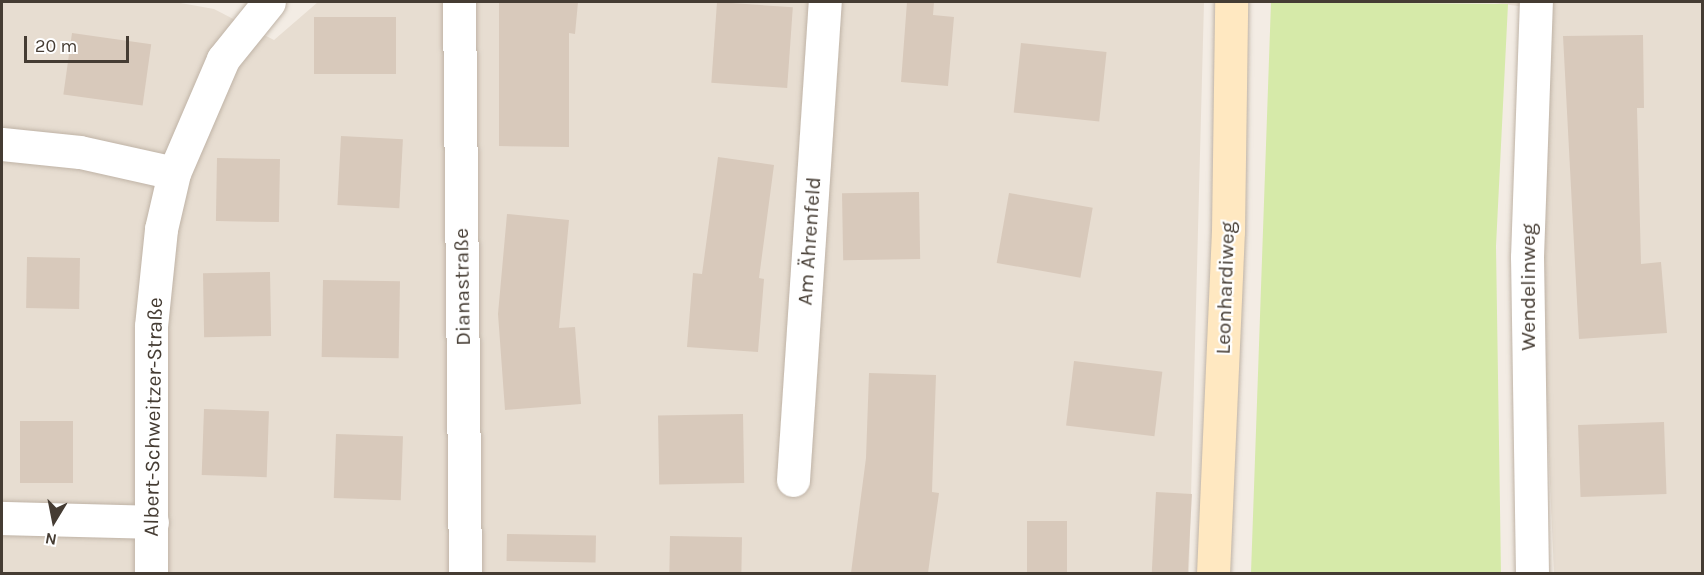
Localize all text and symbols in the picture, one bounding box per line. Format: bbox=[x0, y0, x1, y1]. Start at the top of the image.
scale bar bbox=[27, 24, 132, 62]
text: 20 m bbox=[35, 35, 77, 57]
street label: Am Ährenfeld bbox=[792, 176, 826, 306]
street label: Leonhardiweg bbox=[1210, 221, 1240, 355]
street label: Wendelinweg bbox=[1515, 223, 1541, 351]
street label: Dianastraße bbox=[448, 228, 476, 346]
street label: Albert-Schweitzer-Straße bbox=[138, 297, 168, 537]
north arrow bbox=[24, 491, 84, 551]
text: N bbox=[43, 529, 58, 550]

